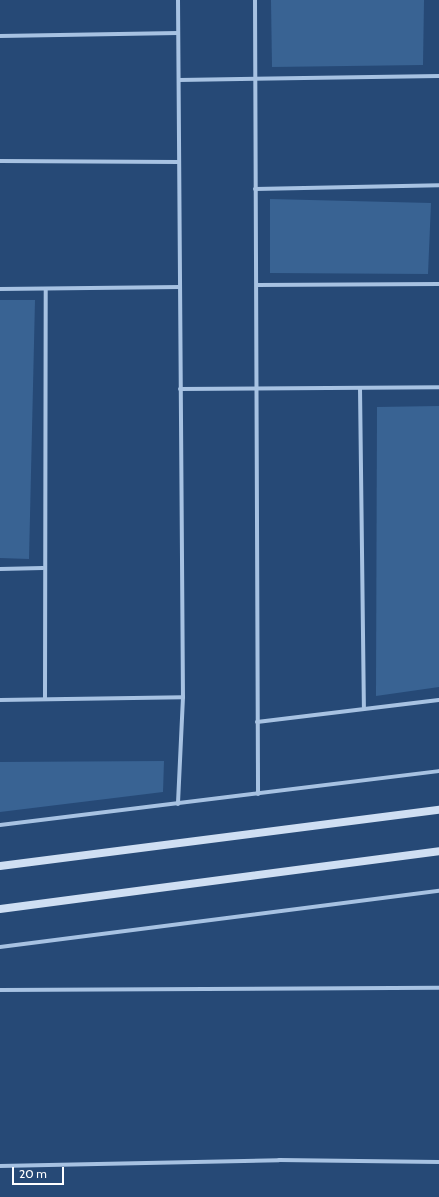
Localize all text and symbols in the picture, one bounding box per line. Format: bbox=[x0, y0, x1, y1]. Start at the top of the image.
scale bar bbox=[14, 1159, 66, 1185]
text: 20 m bbox=[19, 1166, 47, 1181]

